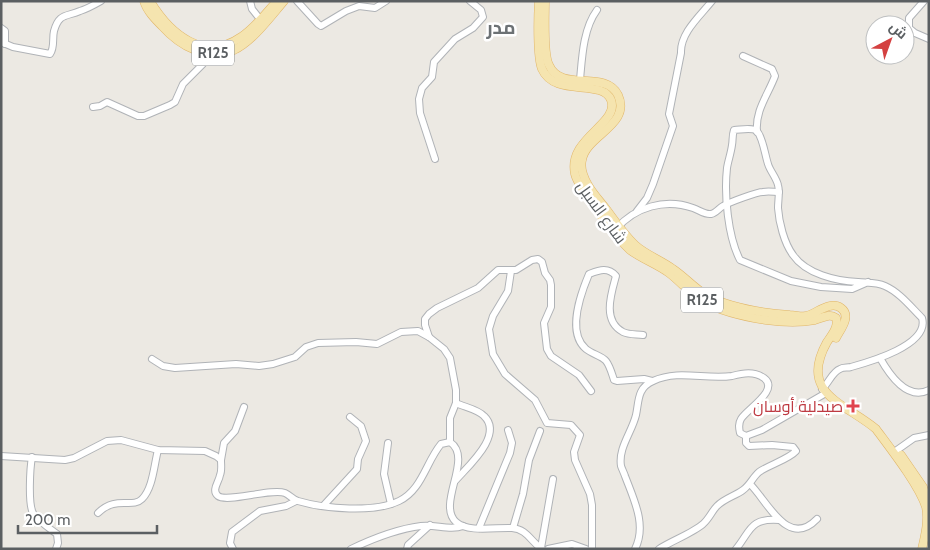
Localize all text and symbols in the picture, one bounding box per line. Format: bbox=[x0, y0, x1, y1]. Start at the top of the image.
north arrow bbox=[865, 15, 915, 65]
district label: مدر bbox=[485, 16, 516, 39]
text: ش bbox=[886, 18, 911, 43]
road number: R125 bbox=[192, 40, 234, 66]
street label: شارع السبل bbox=[571, 177, 631, 249]
road number: R125 bbox=[681, 288, 723, 312]
place label: صيدلية أوسان bbox=[753, 397, 843, 417]
marker: صيدلية أوسان bbox=[847, 400, 859, 412]
scale bar bbox=[18, 502, 156, 534]
text: 200 m bbox=[25, 511, 70, 529]

